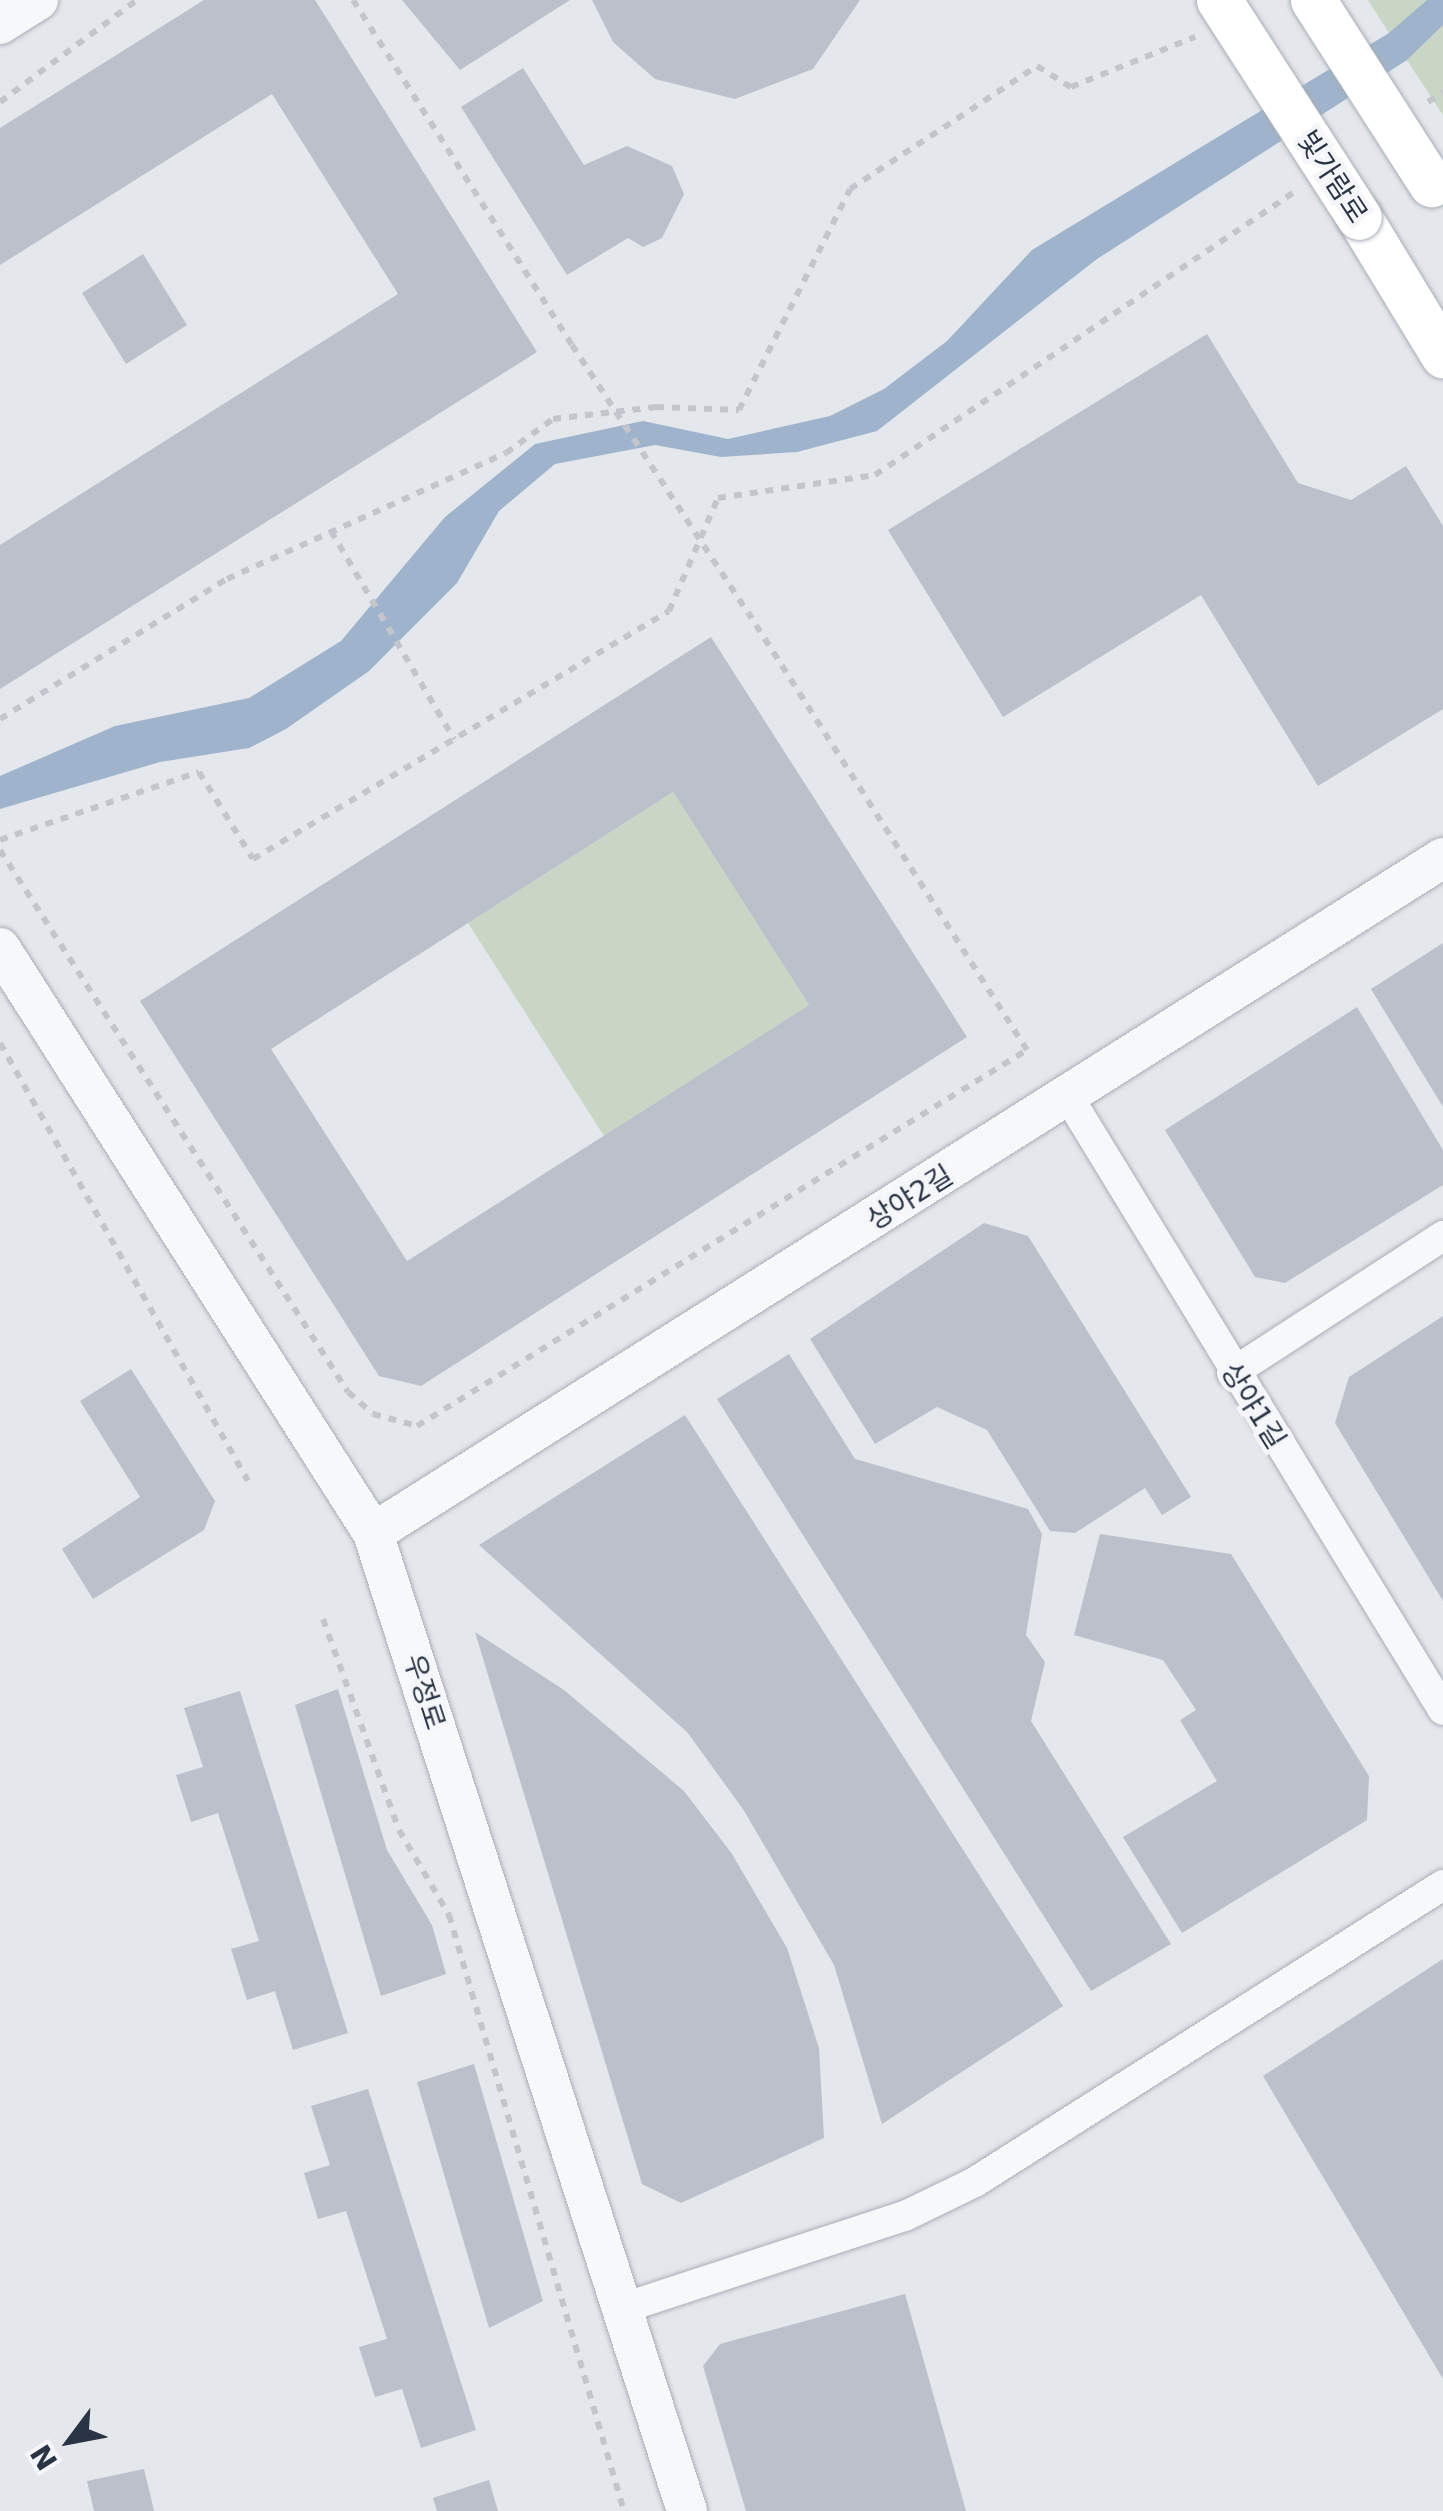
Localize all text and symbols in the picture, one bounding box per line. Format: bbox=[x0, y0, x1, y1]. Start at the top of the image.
street label: 빛가람로 bbox=[1290, 125, 1374, 229]
street label: 상야2길 bbox=[861, 1159, 959, 1237]
street label: 상야1길 bbox=[1214, 1357, 1292, 1455]
street label: 우정로 bbox=[396, 1650, 452, 1734]
north arrow bbox=[20, 2391, 120, 2491]
text: N bbox=[24, 2438, 64, 2476]

